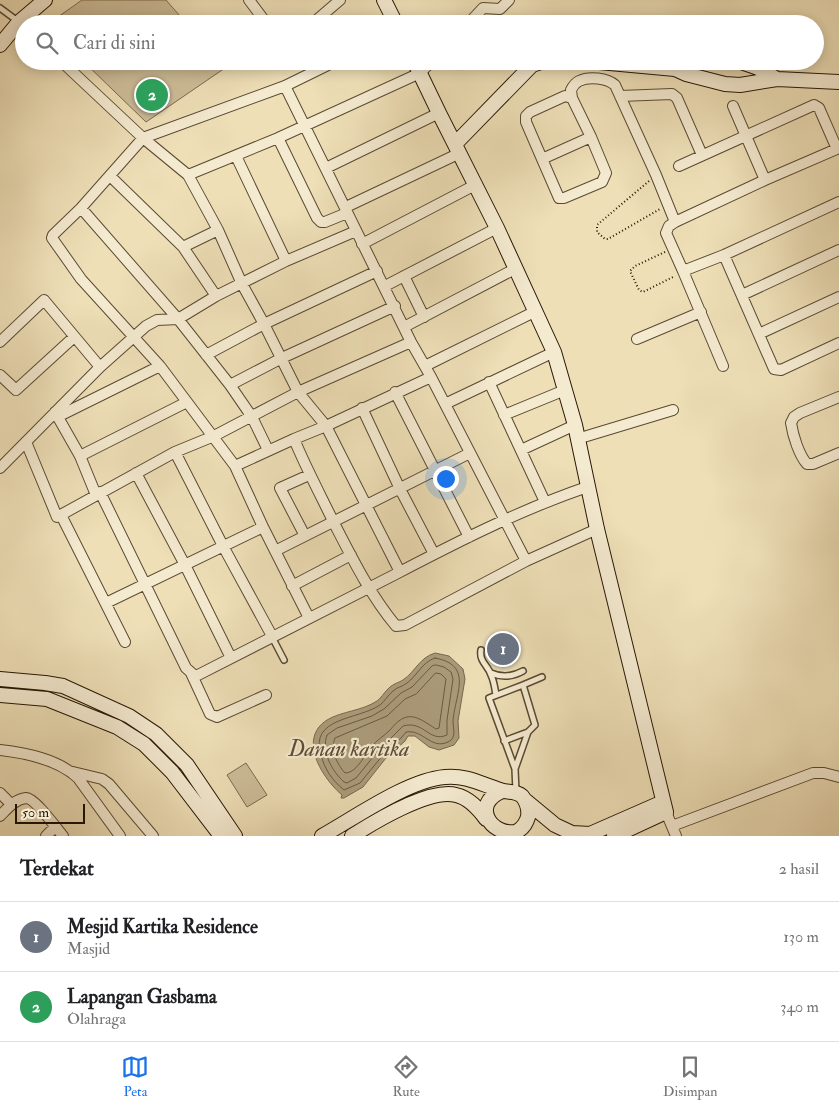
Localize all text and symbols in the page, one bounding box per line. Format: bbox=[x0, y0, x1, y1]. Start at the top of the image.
search box bbox=[15, 15, 824, 70]
icon: search bbox=[33, 29, 61, 57]
text: Cari di sini bbox=[73, 31, 156, 55]
pin: 2 bbox=[136, 76, 168, 114]
your location bbox=[433, 466, 459, 492]
pin: 1 bbox=[487, 630, 519, 668]
water label: Danau kartika bbox=[288, 735, 410, 763]
scale bar bbox=[15, 801, 85, 824]
text: 50 m bbox=[22, 804, 49, 821]
text: Terdekat bbox=[20, 855, 94, 882]
text: 2 hasil bbox=[779, 859, 819, 879]
text: Mesjid Kartika Residence bbox=[67, 915, 258, 939]
text: 1 bbox=[33, 927, 39, 947]
text: 130 m bbox=[783, 927, 819, 947]
text: Masjid bbox=[67, 939, 110, 959]
text: Lapangan Gasbama bbox=[67, 985, 217, 1009]
text: 2 bbox=[32, 997, 40, 1017]
text: 340 m bbox=[780, 997, 819, 1017]
text: Olahraga bbox=[67, 1009, 126, 1029]
tab: Peta bbox=[121, 1053, 149, 1100]
tab: Rute bbox=[392, 1053, 420, 1100]
tab: Disimpan bbox=[663, 1053, 718, 1100]

